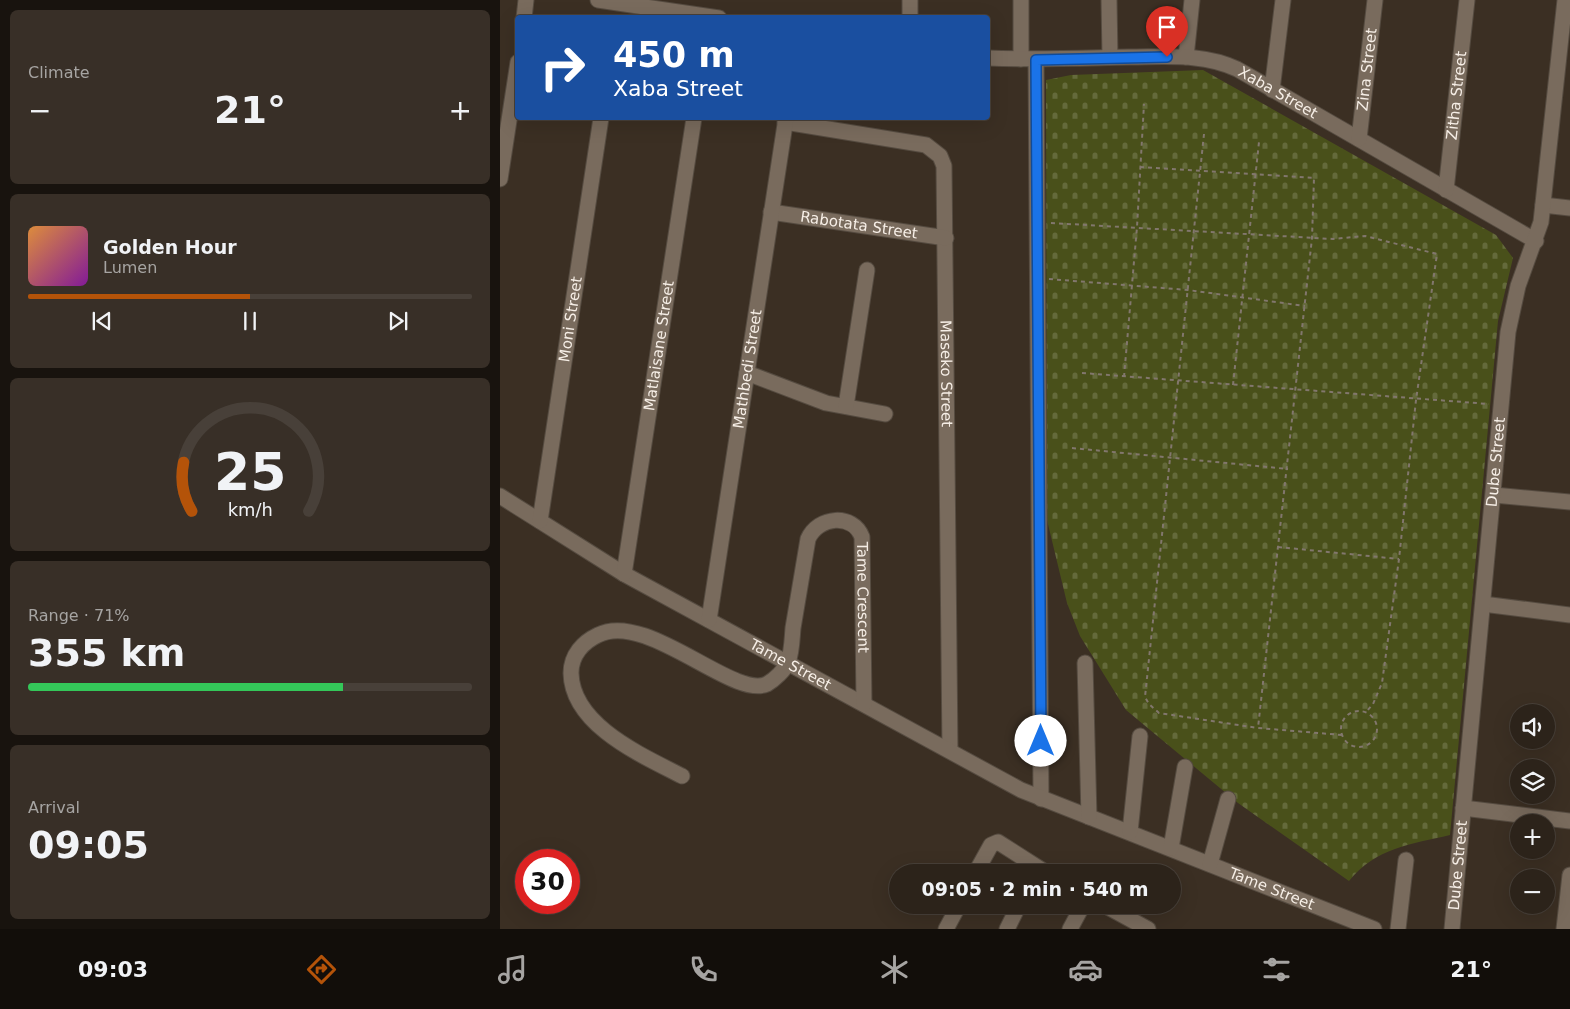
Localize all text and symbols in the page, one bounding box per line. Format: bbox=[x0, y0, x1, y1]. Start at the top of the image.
pin bbox=[1146, 6, 1188, 57]
icon: arrive bbox=[1153, 13, 1181, 41]
street label: Zina Street bbox=[1353, 27, 1381, 112]
icon: right bbox=[530, 35, 595, 100]
text: 450 m bbox=[613, 35, 735, 75]
street label: Zitha Street bbox=[1443, 50, 1470, 141]
text: Climate bbox=[28, 63, 90, 82]
street label: Xaba Street bbox=[1235, 63, 1321, 123]
text: Xaba Street bbox=[613, 76, 743, 101]
text: 21° bbox=[214, 88, 286, 132]
text: − bbox=[28, 94, 51, 127]
text: + bbox=[449, 94, 472, 127]
street label: Rabotata Street bbox=[799, 207, 919, 243]
text: Golden Hour bbox=[103, 236, 237, 258]
text: Lumen bbox=[103, 258, 157, 277]
street label: Moni Street bbox=[555, 275, 586, 363]
street label: Matlaisane Street bbox=[640, 279, 678, 412]
icon: previous bbox=[88, 307, 116, 335]
icon: pause bbox=[236, 307, 264, 335]
icon: next bbox=[384, 307, 412, 335]
street label: Mathbedi Street bbox=[729, 308, 766, 430]
street label: Maseko Street bbox=[937, 320, 956, 427]
street label: Dube Street bbox=[1483, 416, 1509, 508]
text: 25 bbox=[214, 442, 286, 502]
text: km/h bbox=[227, 499, 273, 520]
street label: Tame Crescent bbox=[853, 541, 872, 653]
text: Range · 71% bbox=[28, 606, 130, 625]
text: 355 km bbox=[28, 631, 185, 675]
street label: Tame Street bbox=[746, 635, 834, 694]
map controls bbox=[1510, 704, 1555, 914]
button: sound bbox=[1510, 704, 1555, 749]
position arrow bbox=[1014, 714, 1066, 766]
button: layers bbox=[1510, 759, 1555, 804]
text: Arrival bbox=[28, 798, 80, 817]
button: + bbox=[1510, 814, 1555, 859]
street label: Dube Street bbox=[1445, 819, 1471, 911]
text: 09:05 bbox=[28, 823, 149, 867]
speed limit sign: 30 bbox=[515, 849, 580, 914]
street label: Tame Street bbox=[1226, 864, 1317, 914]
button: − bbox=[1510, 869, 1555, 914]
text: 09:05 · 2 min · 540 m bbox=[921, 878, 1149, 900]
icon: directions bbox=[304, 952, 339, 987]
icon: music bbox=[495, 952, 530, 987]
icon: phone bbox=[686, 952, 721, 987]
icon: climate bbox=[877, 952, 912, 987]
icon: car bbox=[1068, 952, 1103, 987]
icon: filters bbox=[1259, 952, 1294, 987]
text: 09:03 bbox=[78, 957, 148, 982]
text: 21° bbox=[1450, 957, 1492, 982]

